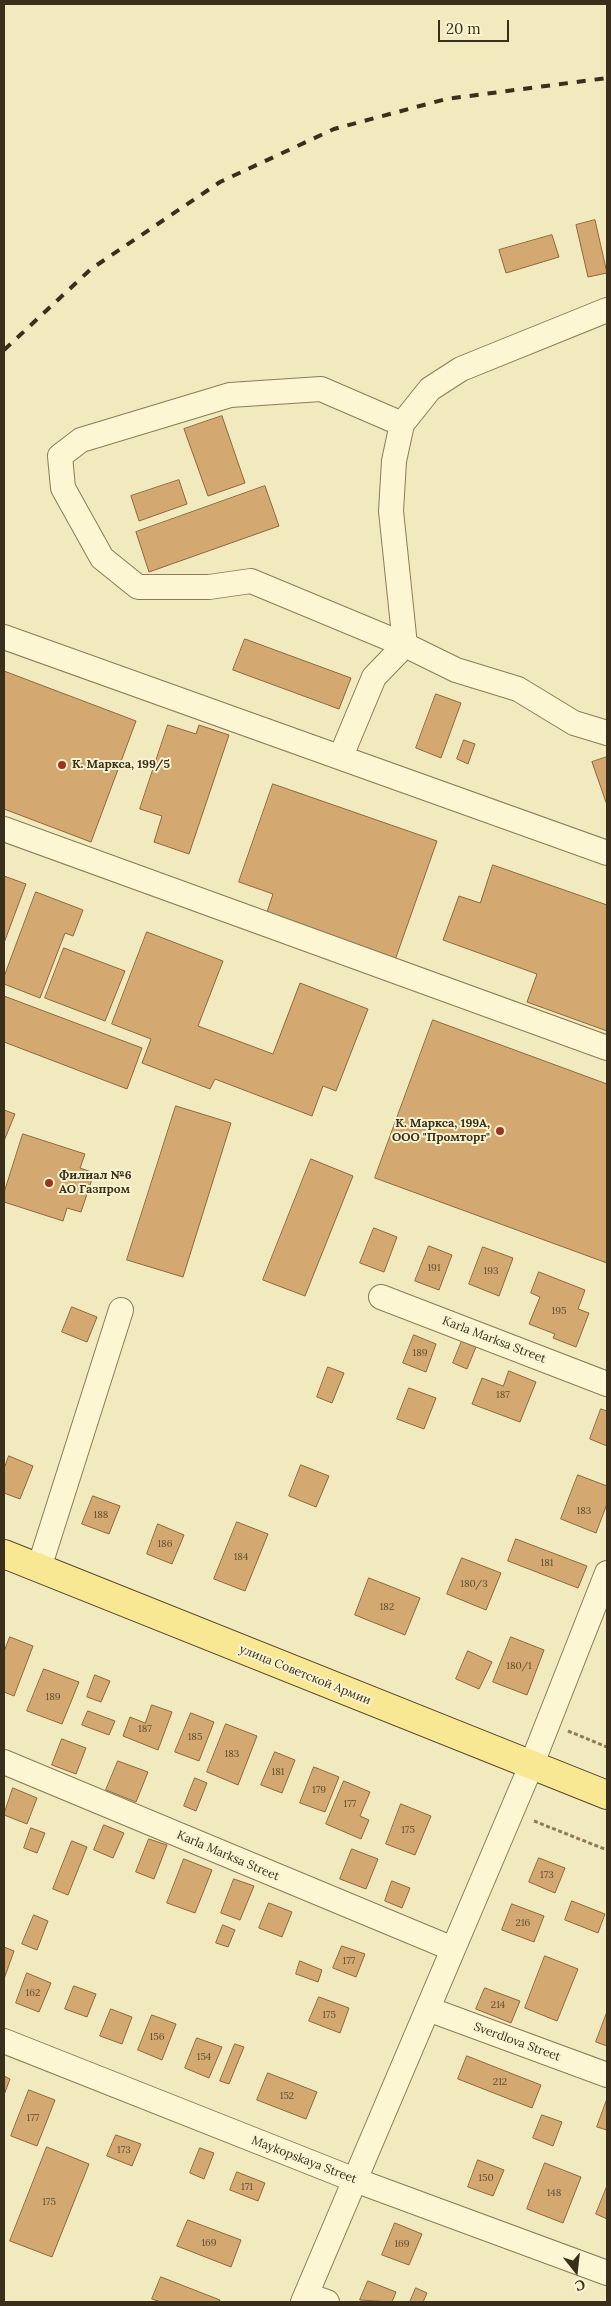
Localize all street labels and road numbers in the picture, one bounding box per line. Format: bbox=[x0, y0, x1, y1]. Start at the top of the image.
street label: Karla Marksa Street bbox=[440, 1314, 548, 1366]
street label: улица Советской Армии bbox=[237, 1642, 373, 1708]
street label: Karla Marksa Street bbox=[175, 1828, 281, 1884]
street label: Sverdlova Street bbox=[472, 2020, 562, 2064]
street label: Maykopskaya Street bbox=[249, 2133, 359, 2187]

